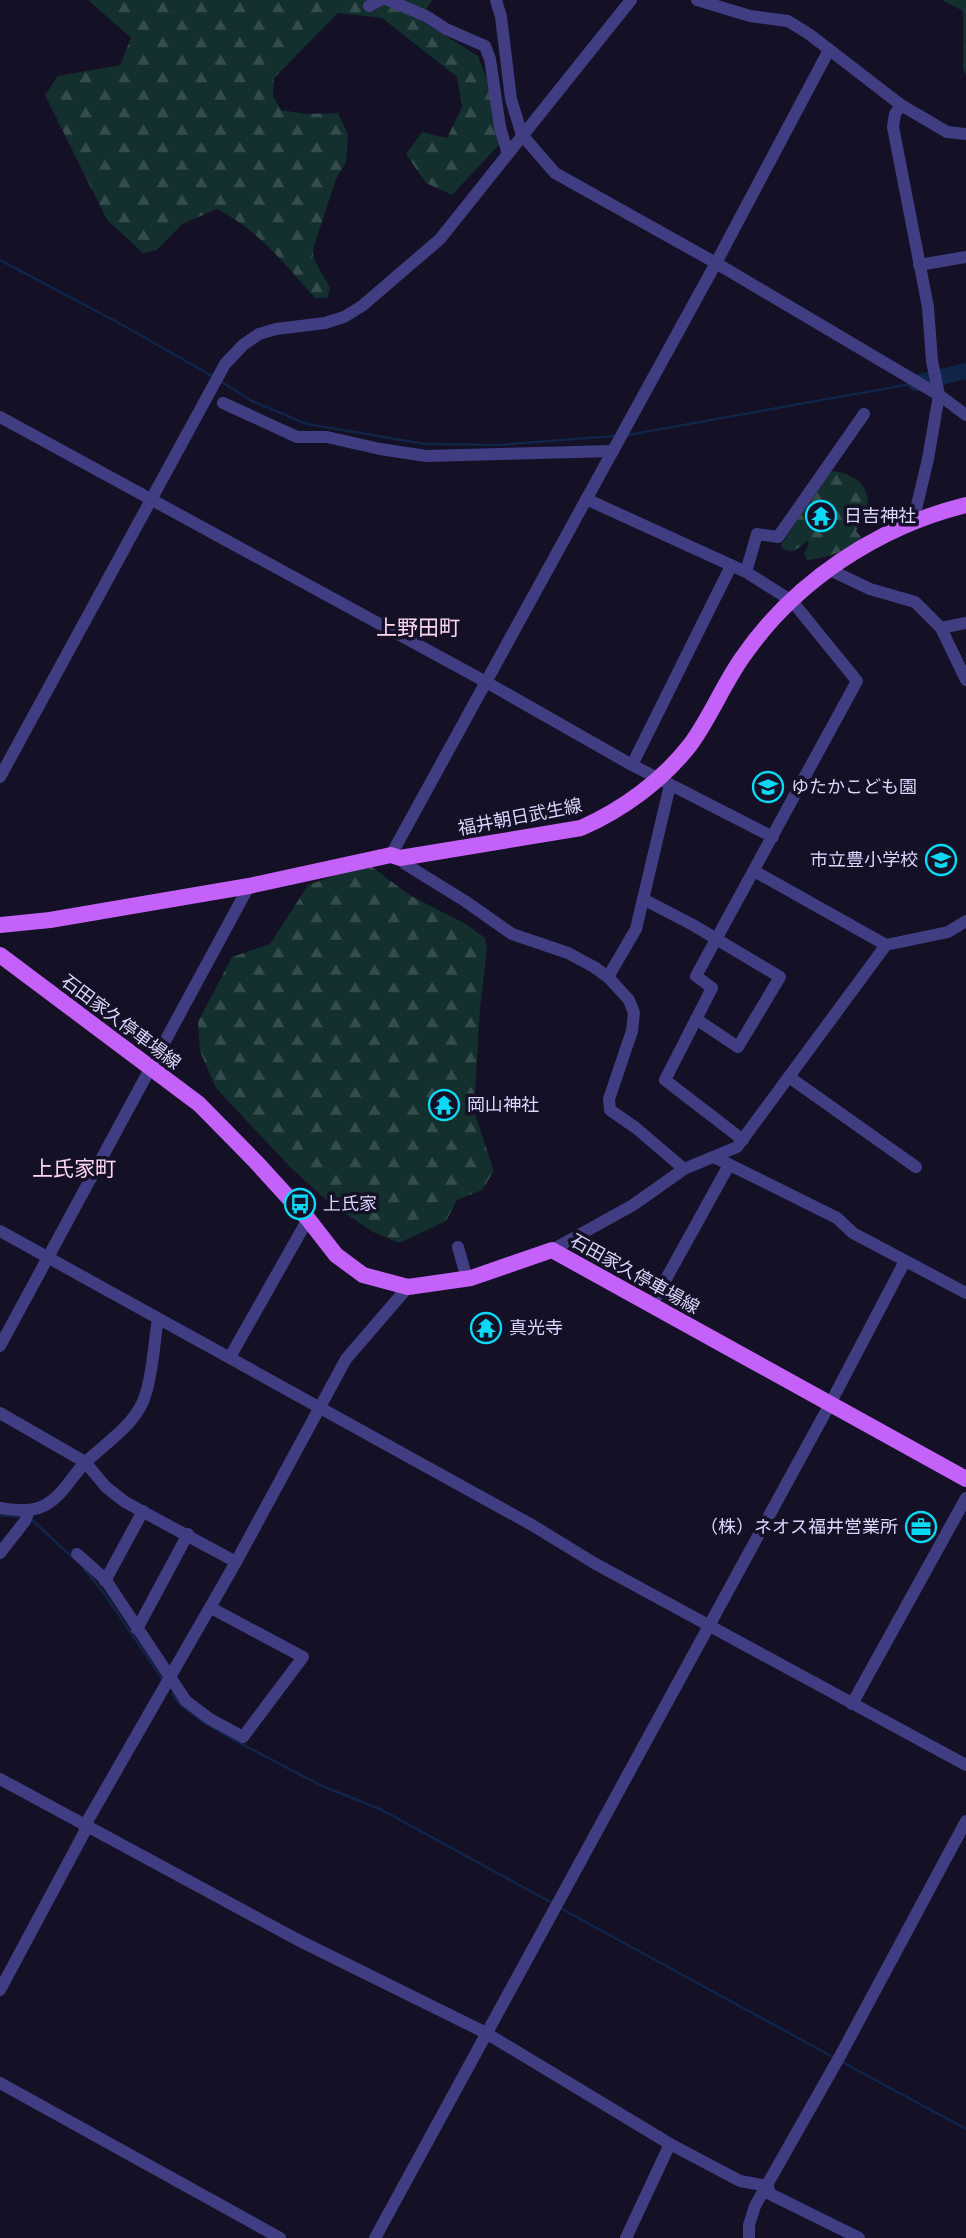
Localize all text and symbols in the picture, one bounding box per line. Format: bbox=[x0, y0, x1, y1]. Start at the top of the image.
temple icon: 日吉神社 bbox=[804, 499, 838, 533]
place label: 日吉神社 bbox=[844, 504, 916, 526]
district label: 上野田町 bbox=[376, 614, 460, 639]
school or university icon: ゆたかこども園 bbox=[751, 770, 785, 804]
place label: ゆたかこども園 bbox=[791, 775, 917, 797]
street label: 福井朝日武生線 bbox=[456, 793, 584, 839]
school or university icon: 市立豊小学校 bbox=[924, 843, 958, 877]
place label: 市立豊小学校 bbox=[810, 848, 918, 870]
street label: 石田家久停車場線 bbox=[57, 969, 186, 1073]
temple icon: 岡山神社 bbox=[427, 1088, 461, 1122]
place label: 岡山神社 bbox=[467, 1093, 539, 1115]
district label: 上氏家町 bbox=[32, 1155, 116, 1180]
bus stop icon: 上氏家 bbox=[283, 1187, 317, 1221]
place label: 上氏家 bbox=[323, 1192, 377, 1214]
street label: 石田家久停車場線 bbox=[567, 1229, 704, 1318]
temple icon: 真光寺 bbox=[469, 1311, 503, 1345]
place label: 真光寺 bbox=[509, 1316, 563, 1338]
office icon: （株）ネオス福井営業所 bbox=[904, 1510, 938, 1544]
place label: （株）ネオス福井営業所 bbox=[700, 1515, 898, 1537]

